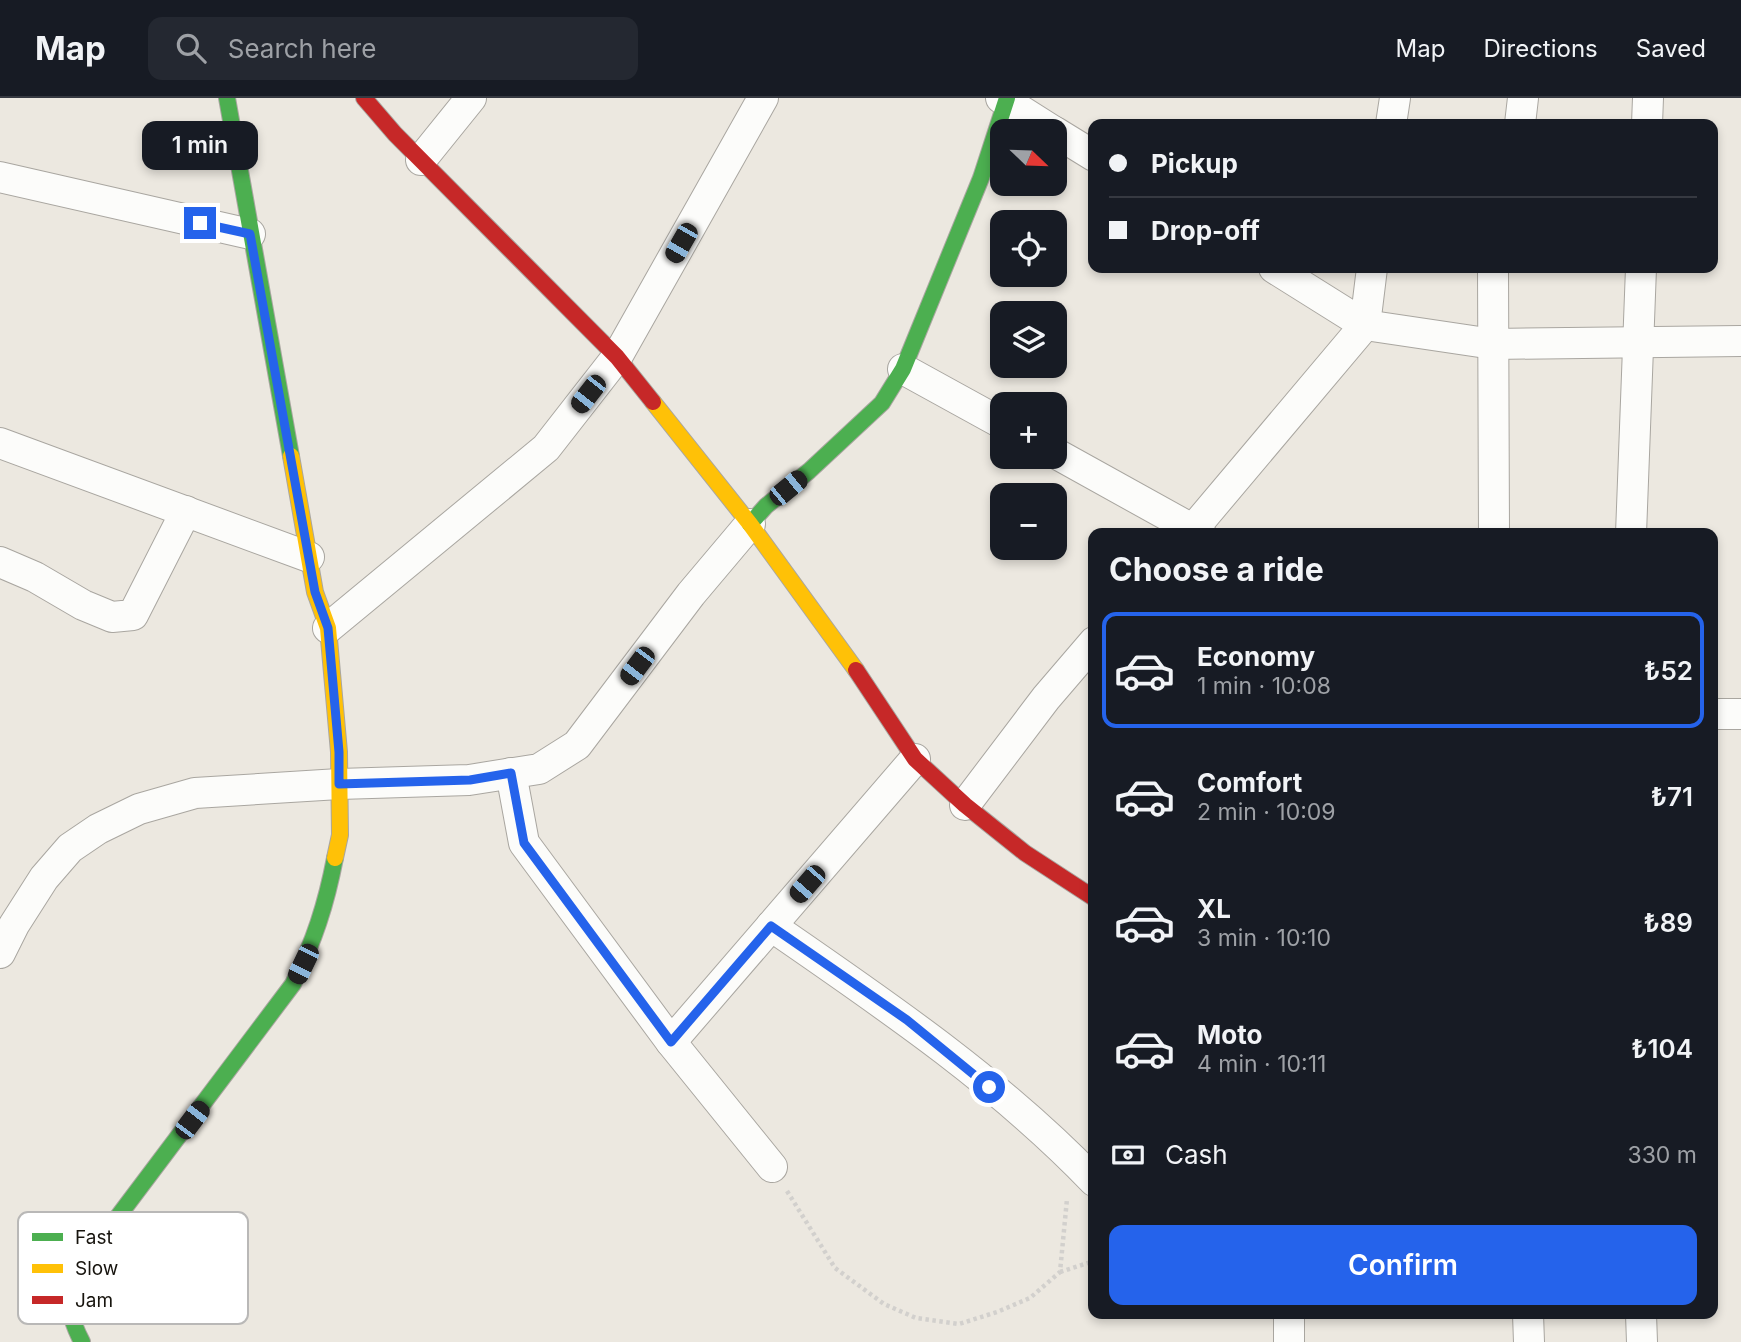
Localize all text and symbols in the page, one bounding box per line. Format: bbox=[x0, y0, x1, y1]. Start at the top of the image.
search box bbox=[148, 17, 638, 80]
text: Map bbox=[35, 28, 106, 68]
icon: search bbox=[172, 29, 210, 67]
text: Search here bbox=[228, 33, 376, 64]
text: Map bbox=[1396, 34, 1445, 63]
text: Directions bbox=[1483, 34, 1598, 63]
text: Saved bbox=[1636, 34, 1706, 63]
north arrow bbox=[990, 119, 1068, 196]
map controls bbox=[990, 119, 1067, 560]
callout: 1 min bbox=[142, 122, 258, 170]
text: 1 min bbox=[172, 131, 228, 159]
text: Pickup bbox=[1151, 148, 1238, 179]
route end bbox=[184, 207, 216, 239]
button: locate bbox=[990, 210, 1067, 287]
text: Drop-off bbox=[1151, 215, 1260, 246]
car bbox=[662, 220, 701, 266]
button: layers bbox=[990, 301, 1067, 378]
car bbox=[567, 371, 610, 417]
button: + bbox=[990, 392, 1067, 469]
car bbox=[766, 467, 811, 509]
button: − bbox=[990, 483, 1067, 560]
text: Choose a ride bbox=[1109, 550, 1324, 589]
icon: car bbox=[1113, 639, 1176, 702]
text: Economy bbox=[1197, 641, 1315, 672]
car bbox=[616, 643, 659, 689]
text: ₺52 bbox=[1644, 655, 1693, 686]
text: 1 min · 10:08 bbox=[1197, 672, 1331, 700]
icon: car bbox=[1113, 765, 1176, 828]
text: Comfort bbox=[1197, 767, 1302, 798]
text: ₺71 bbox=[1651, 781, 1693, 812]
text: 2 min · 10:09 bbox=[1197, 798, 1336, 826]
car bbox=[786, 861, 829, 907]
icon: car bbox=[1113, 891, 1176, 954]
text: XL bbox=[1197, 893, 1231, 924]
text: ₺89 bbox=[1643, 907, 1693, 938]
text: 3 min · 10:10 bbox=[1197, 924, 1331, 952]
car bbox=[285, 941, 322, 987]
icon: car bbox=[1113, 1017, 1176, 1080]
text: Moto bbox=[1197, 1019, 1262, 1050]
text: ₺104 bbox=[1631, 1033, 1693, 1064]
text: 4 min · 10:11 bbox=[1197, 1050, 1326, 1078]
route start bbox=[973, 1071, 1005, 1103]
car bbox=[171, 1097, 214, 1143]
icon: cash bbox=[1109, 1136, 1147, 1174]
text: Cash bbox=[1165, 1139, 1228, 1170]
text: 330 m bbox=[1627, 1141, 1697, 1169]
legend bbox=[18, 1212, 248, 1324]
button: Confirm bbox=[1109, 1225, 1697, 1305]
text: Fast bbox=[75, 1226, 113, 1249]
text: Slow bbox=[75, 1257, 118, 1280]
text: Jam bbox=[75, 1289, 113, 1312]

